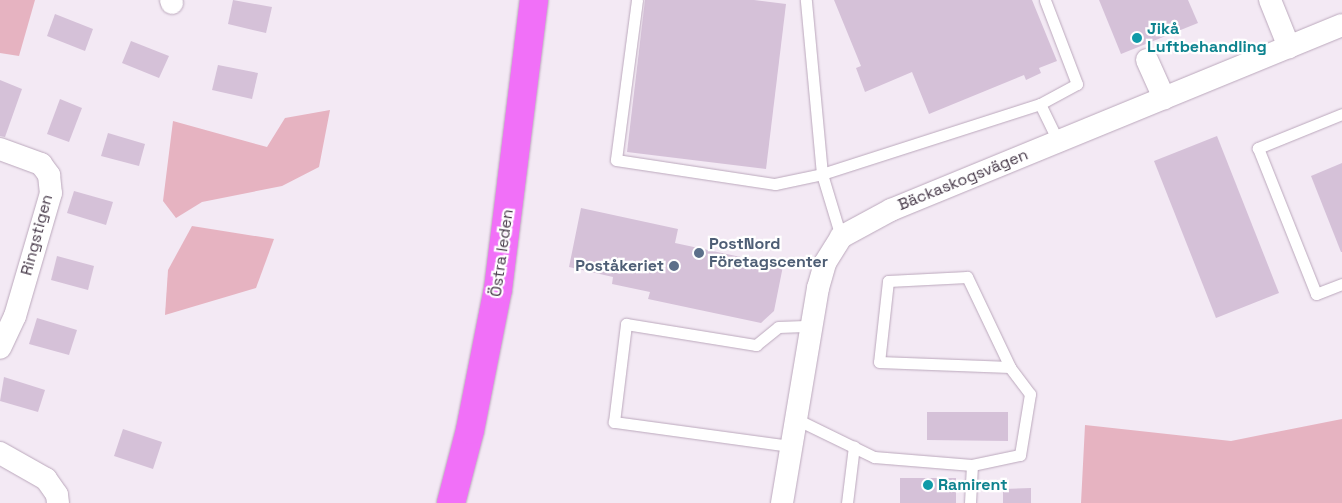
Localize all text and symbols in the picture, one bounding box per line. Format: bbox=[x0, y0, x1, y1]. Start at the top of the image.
place label: Jikå Luftbehandling bbox=[1147, 19, 1267, 57]
marker: Jikå Luftbehandling bbox=[1131, 32, 1143, 44]
street label: Bäckaskogsvägen bbox=[895, 145, 1031, 215]
street label: Ringstigen bbox=[17, 192, 57, 278]
street label: Östra leden bbox=[486, 208, 518, 298]
place label: PostNord Företagscenter bbox=[709, 234, 828, 272]
marker: PostNord Företagscenter bbox=[693, 247, 705, 259]
place label: Poståkeriet bbox=[575, 256, 664, 276]
marker: Poståkeriet bbox=[668, 260, 680, 272]
place label: Ramirent bbox=[938, 475, 1007, 495]
marker: Ramirent bbox=[922, 479, 934, 491]

